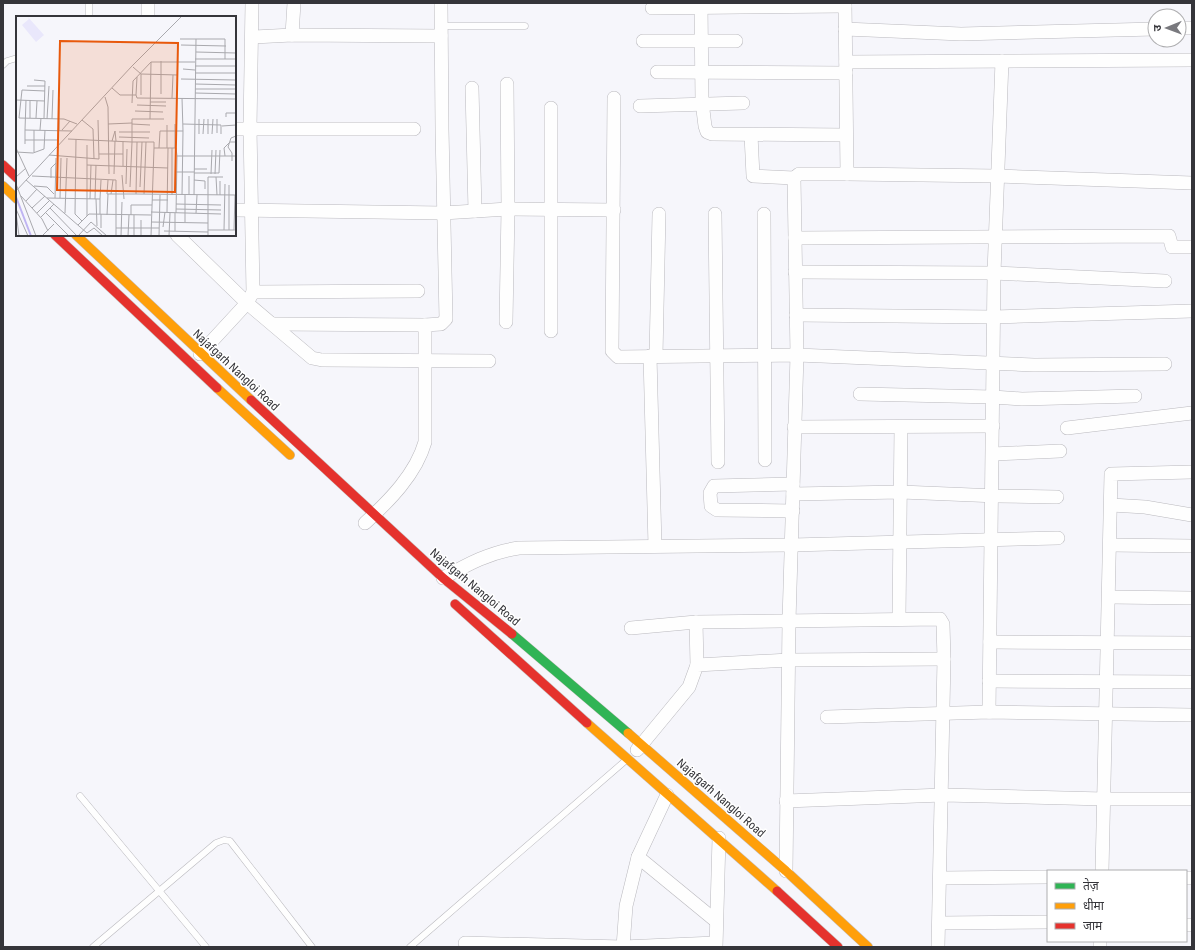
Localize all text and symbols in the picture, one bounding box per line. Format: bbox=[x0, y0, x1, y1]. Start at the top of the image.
north arrow bbox=[1147, 8, 1187, 48]
inset map bbox=[16, 16, 236, 236]
text: उ bbox=[1151, 24, 1164, 31]
street label: Najafgarh Nangloi Road bbox=[190, 327, 282, 413]
street label: Najafgarh Nangloi Road bbox=[427, 545, 523, 629]
street label: Najafgarh Nangloi Road bbox=[674, 756, 768, 840]
legend bbox=[1047, 870, 1187, 942]
text: तेज़ bbox=[1083, 878, 1100, 893]
text: धीमा bbox=[1083, 898, 1105, 913]
text: जाम bbox=[1083, 919, 1103, 933]

